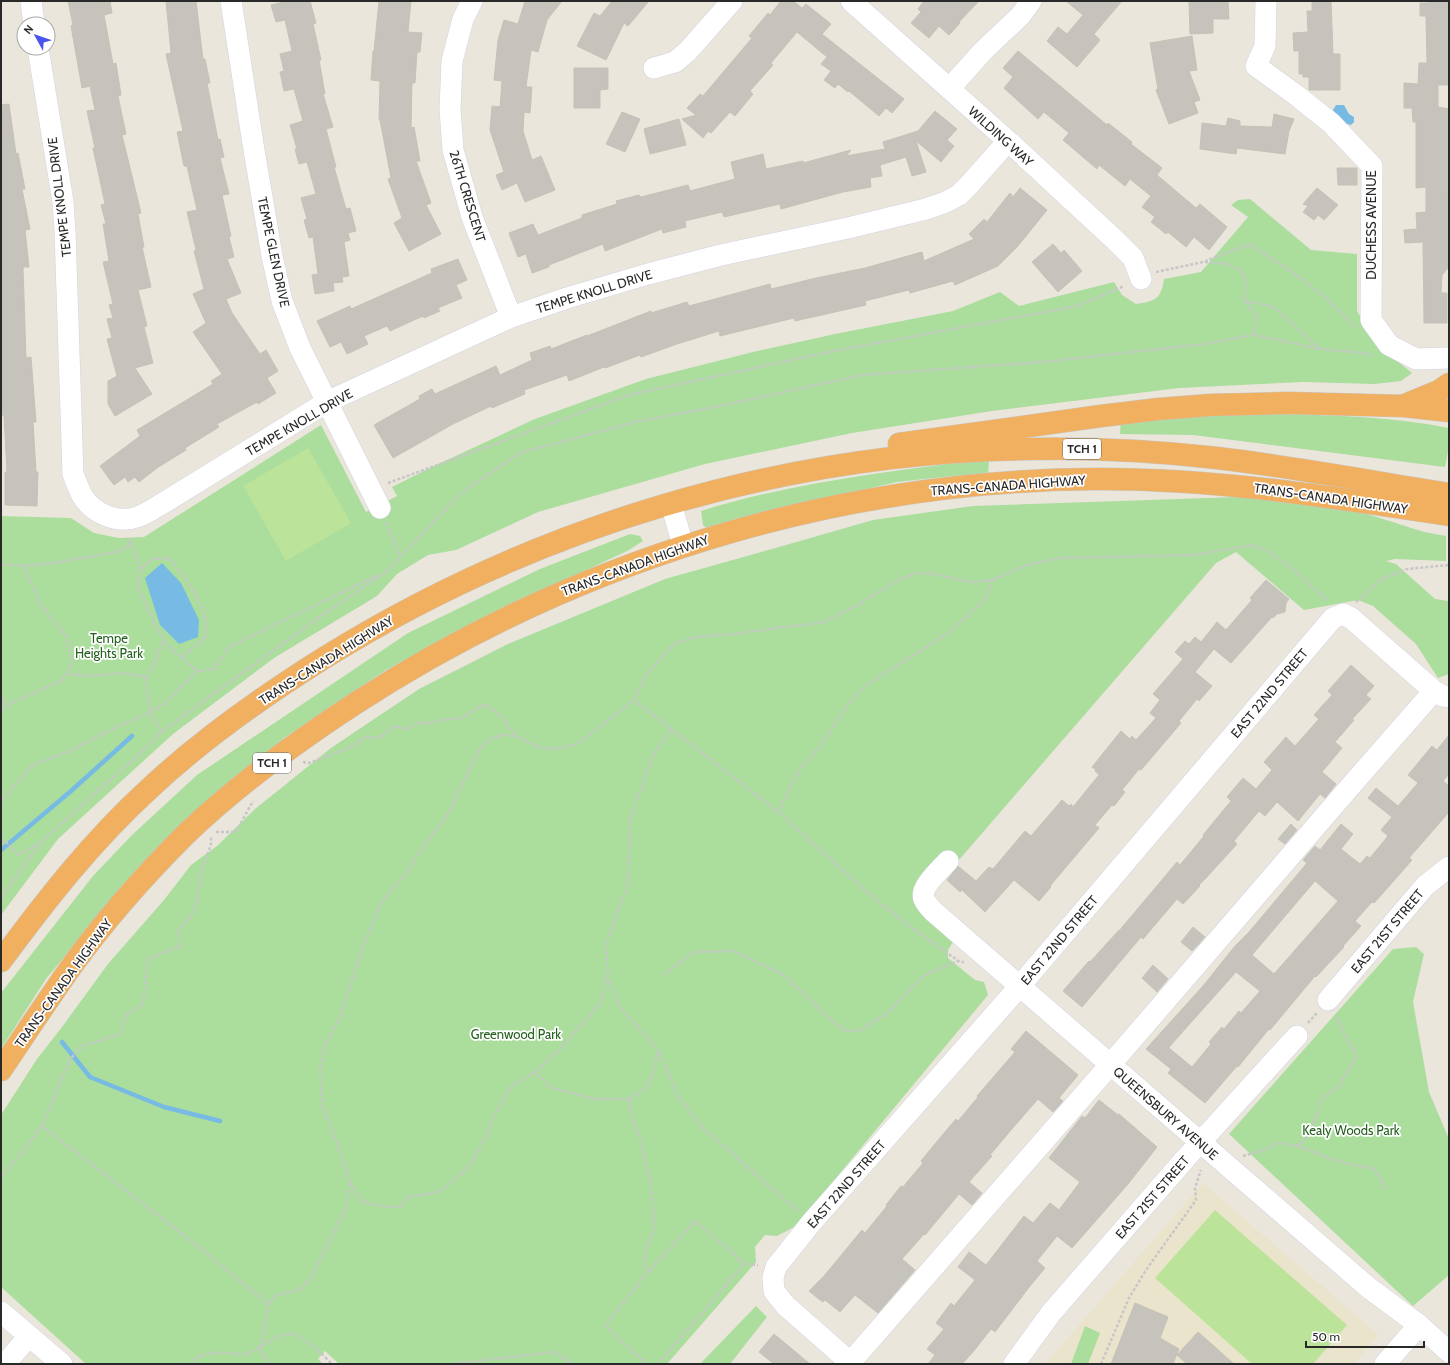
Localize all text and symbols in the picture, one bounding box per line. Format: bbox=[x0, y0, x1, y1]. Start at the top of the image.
north arrow bbox=[16, 16, 56, 56]
text: N bbox=[20, 22, 36, 37]
street label: WILDING WAY bbox=[965, 103, 1037, 170]
street label: TEMPE KNOLL DRIVE bbox=[44, 136, 74, 258]
street label: 26TH CRESCENT bbox=[446, 148, 490, 244]
street label: DUCHESS AVENUE bbox=[1363, 170, 1379, 280]
street label: TEMPE GLEN DRIVE bbox=[254, 195, 294, 309]
street label: TEMPE KNOLL DRIVE bbox=[534, 266, 654, 316]
street label: TEMPE KNOLL DRIVE bbox=[243, 385, 355, 459]
road number: TCH 1 bbox=[1063, 439, 1101, 459]
street label: TRANS-CANADA HIGHWAY bbox=[930, 472, 1087, 498]
street label: TRANS-CANADA HIGHWAY bbox=[1253, 479, 1410, 517]
street label: TRANS-CANADA HIGHWAY bbox=[559, 531, 711, 599]
street label: TRANS-CANADA HIGHWAY bbox=[256, 612, 397, 708]
park label: Tempe Heights Park bbox=[75, 630, 143, 661]
street label: EAST 22ND STREET bbox=[1227, 645, 1311, 741]
road number: TCH 1 bbox=[253, 753, 291, 773]
street label: EAST 21ST STREET bbox=[1347, 886, 1427, 976]
street label: EAST 22ND STREET bbox=[1017, 892, 1101, 988]
street label: TRANS-CANADA HIGHWAY bbox=[11, 915, 115, 1050]
park label: Greenwood Park bbox=[471, 1026, 561, 1042]
street label: QUEENSBURY AVENUE bbox=[1110, 1063, 1222, 1163]
park label: Kealy Woods Park bbox=[1302, 1122, 1400, 1138]
street label: EAST 22ND STREET bbox=[803, 1137, 889, 1231]
street label: EAST 21ST STREET bbox=[1112, 1152, 1192, 1242]
scale bar bbox=[1306, 1323, 1424, 1349]
text: 50 m bbox=[1312, 1329, 1340, 1344]

